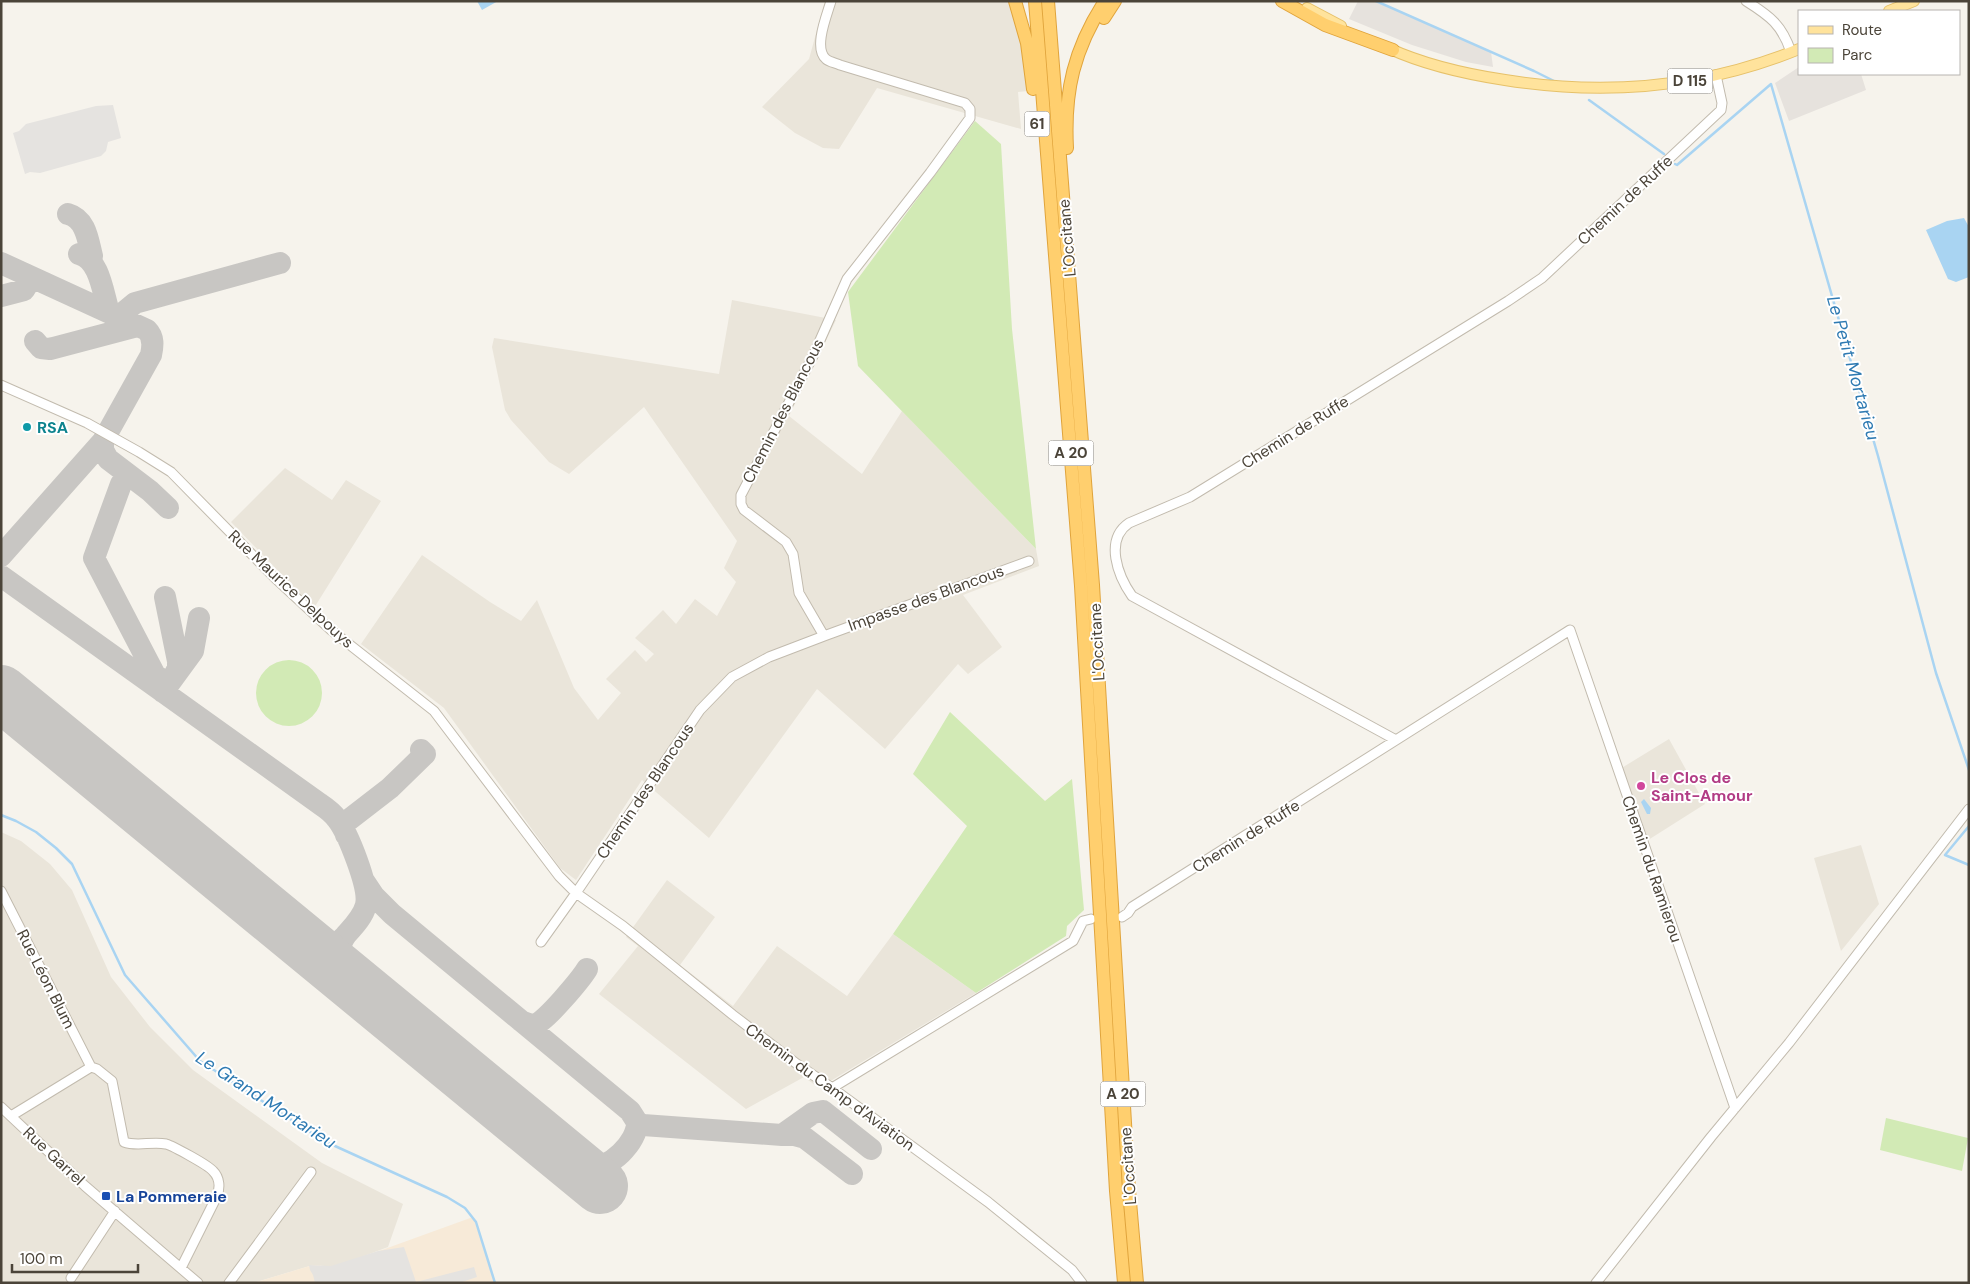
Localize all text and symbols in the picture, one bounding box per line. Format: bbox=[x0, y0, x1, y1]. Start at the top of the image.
legend bbox=[1798, 10, 1960, 75]
text: Route bbox=[1842, 20, 1882, 40]
text: Parc bbox=[1842, 45, 1872, 65]
road number: D 115 bbox=[1668, 68, 1712, 94]
road number: 61 bbox=[1024, 112, 1050, 136]
street label: Chemin de Ruffe bbox=[1573, 150, 1677, 250]
street label: L'Occitane bbox=[1053, 198, 1081, 278]
water label: Le Petit Mortarieu bbox=[1821, 293, 1885, 443]
street label: Chemin des Blancous bbox=[737, 335, 829, 487]
street label: Chemin de Ruffe bbox=[1237, 391, 1353, 473]
place label: RSA bbox=[37, 417, 68, 438]
marker: RSA bbox=[21, 421, 33, 433]
road number: A 20 bbox=[1048, 440, 1094, 466]
street label: Rue Maurice Delpouys bbox=[224, 525, 358, 653]
street label: Impasse des Blancous bbox=[845, 560, 1007, 636]
street label: L'Occitane bbox=[1084, 603, 1110, 681]
street label: Chemin des Blancous bbox=[592, 719, 698, 863]
place label: Le Clos de Saint-Amour bbox=[1651, 767, 1753, 806]
marker: Le Clos de Saint-Amour bbox=[1635, 780, 1647, 792]
street label: Chemin du Ramierou bbox=[1617, 793, 1687, 945]
street label: Chemin de Ruffe bbox=[1188, 795, 1304, 877]
street label: Rue Léon Blum bbox=[12, 926, 80, 1032]
street label: Chemin du Camp d'Aviation bbox=[741, 1018, 919, 1156]
water label: Le Grand Mortarieu bbox=[191, 1046, 341, 1154]
road number: A 20 bbox=[1100, 1082, 1146, 1106]
street label: Rue Garrel bbox=[19, 1122, 89, 1190]
street label: L'Occitane bbox=[1115, 1126, 1141, 1206]
place label: La Pommeraie bbox=[116, 1186, 227, 1207]
marker: La Pommeraie bbox=[100, 1190, 112, 1202]
scale bar bbox=[12, 1242, 139, 1274]
text: 100 m bbox=[20, 1249, 63, 1269]

